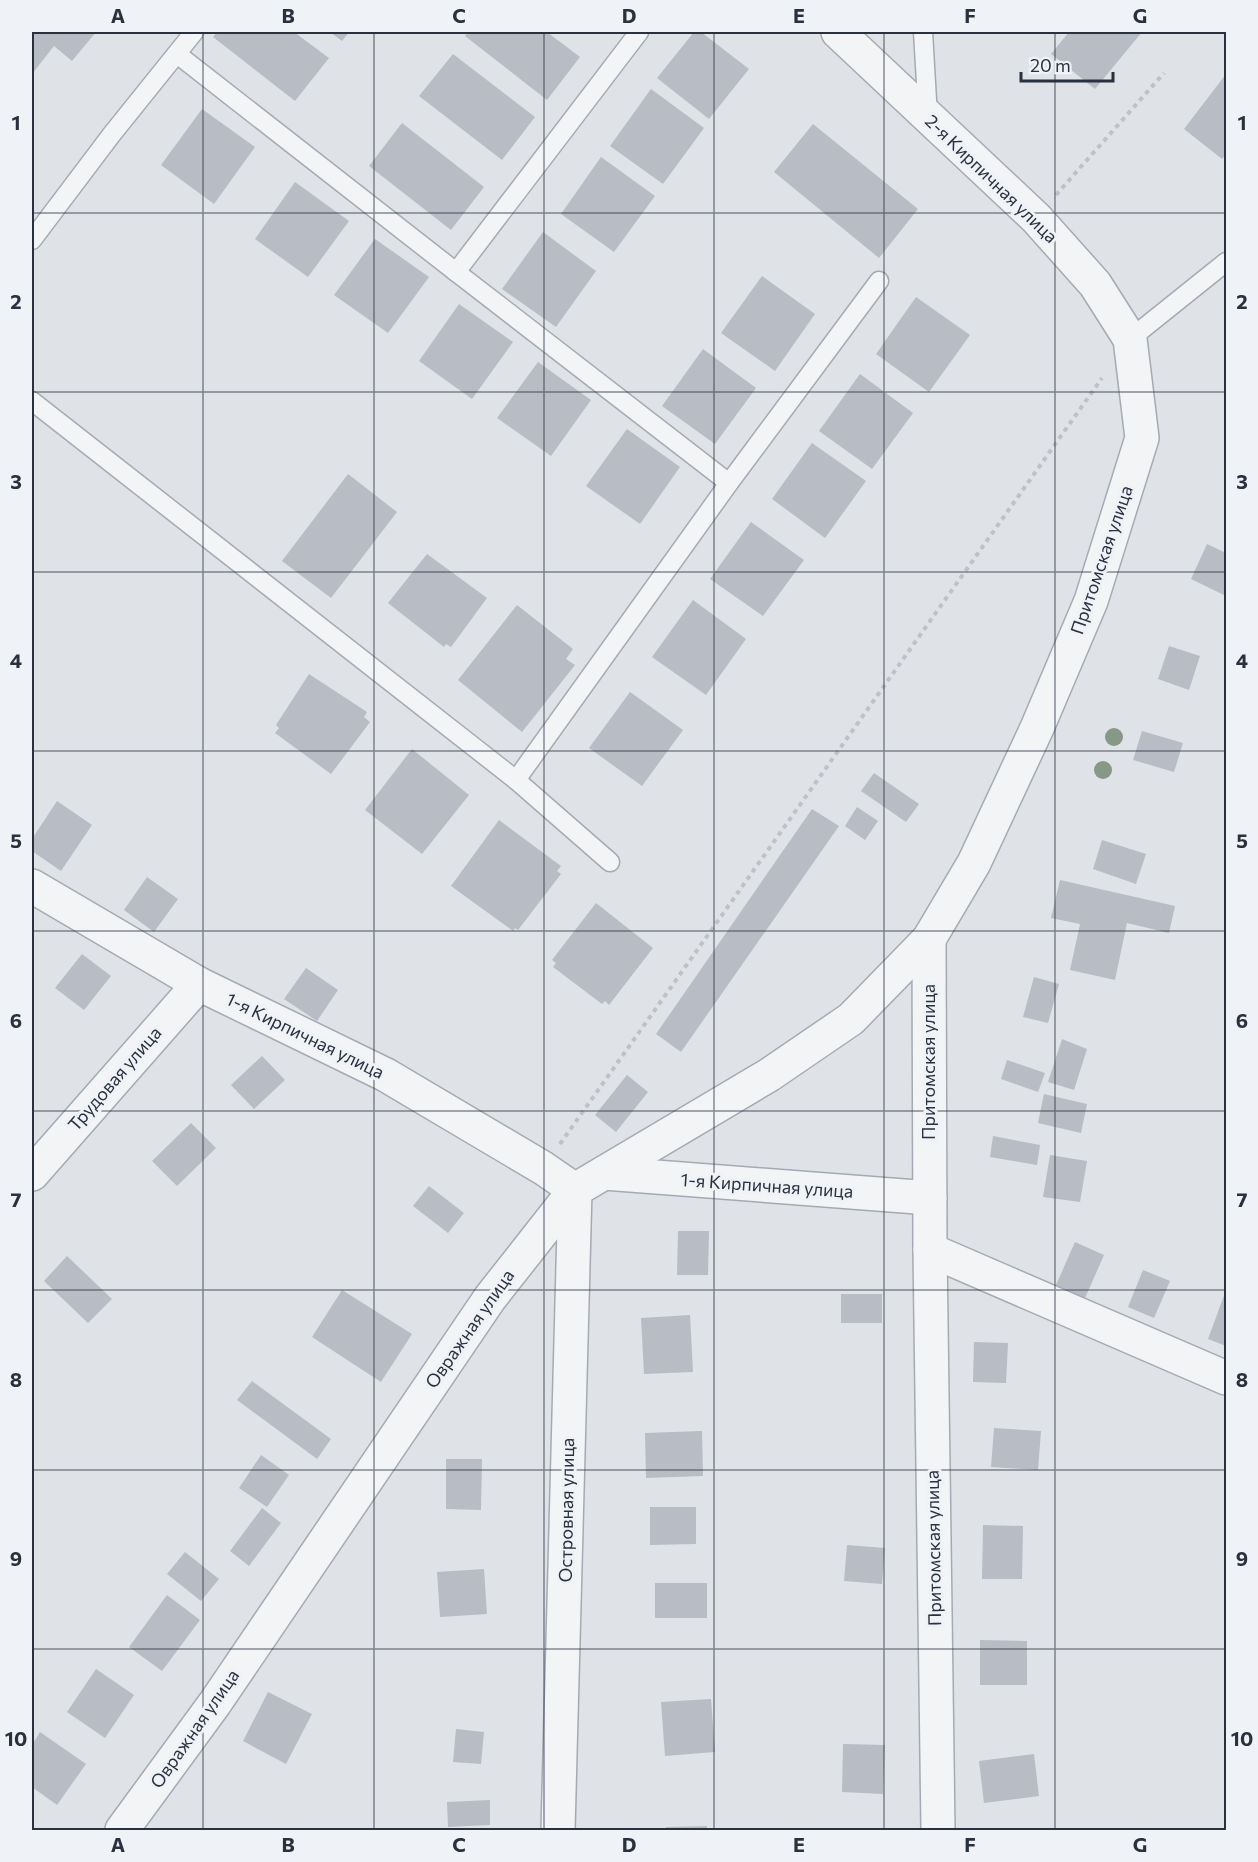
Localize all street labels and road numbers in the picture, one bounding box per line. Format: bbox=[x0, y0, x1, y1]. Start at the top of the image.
street label: 2-я Кирпичная улица bbox=[921, 109, 1062, 247]
street label: Притомская улица bbox=[1065, 482, 1137, 637]
street label: Притомская улица bbox=[917, 984, 939, 1140]
street label: 1-я Кирпичная улица bbox=[223, 987, 388, 1083]
street label: Трудовая улица bbox=[63, 1022, 166, 1135]
street label: 1-я Кирпичная улица bbox=[680, 1168, 854, 1202]
street label: Овражная улица bbox=[420, 1265, 518, 1392]
street label: Островная улица bbox=[554, 1437, 578, 1582]
street label: Притомская улица bbox=[921, 1470, 945, 1626]
street label: Овражная улица bbox=[145, 1665, 243, 1792]

